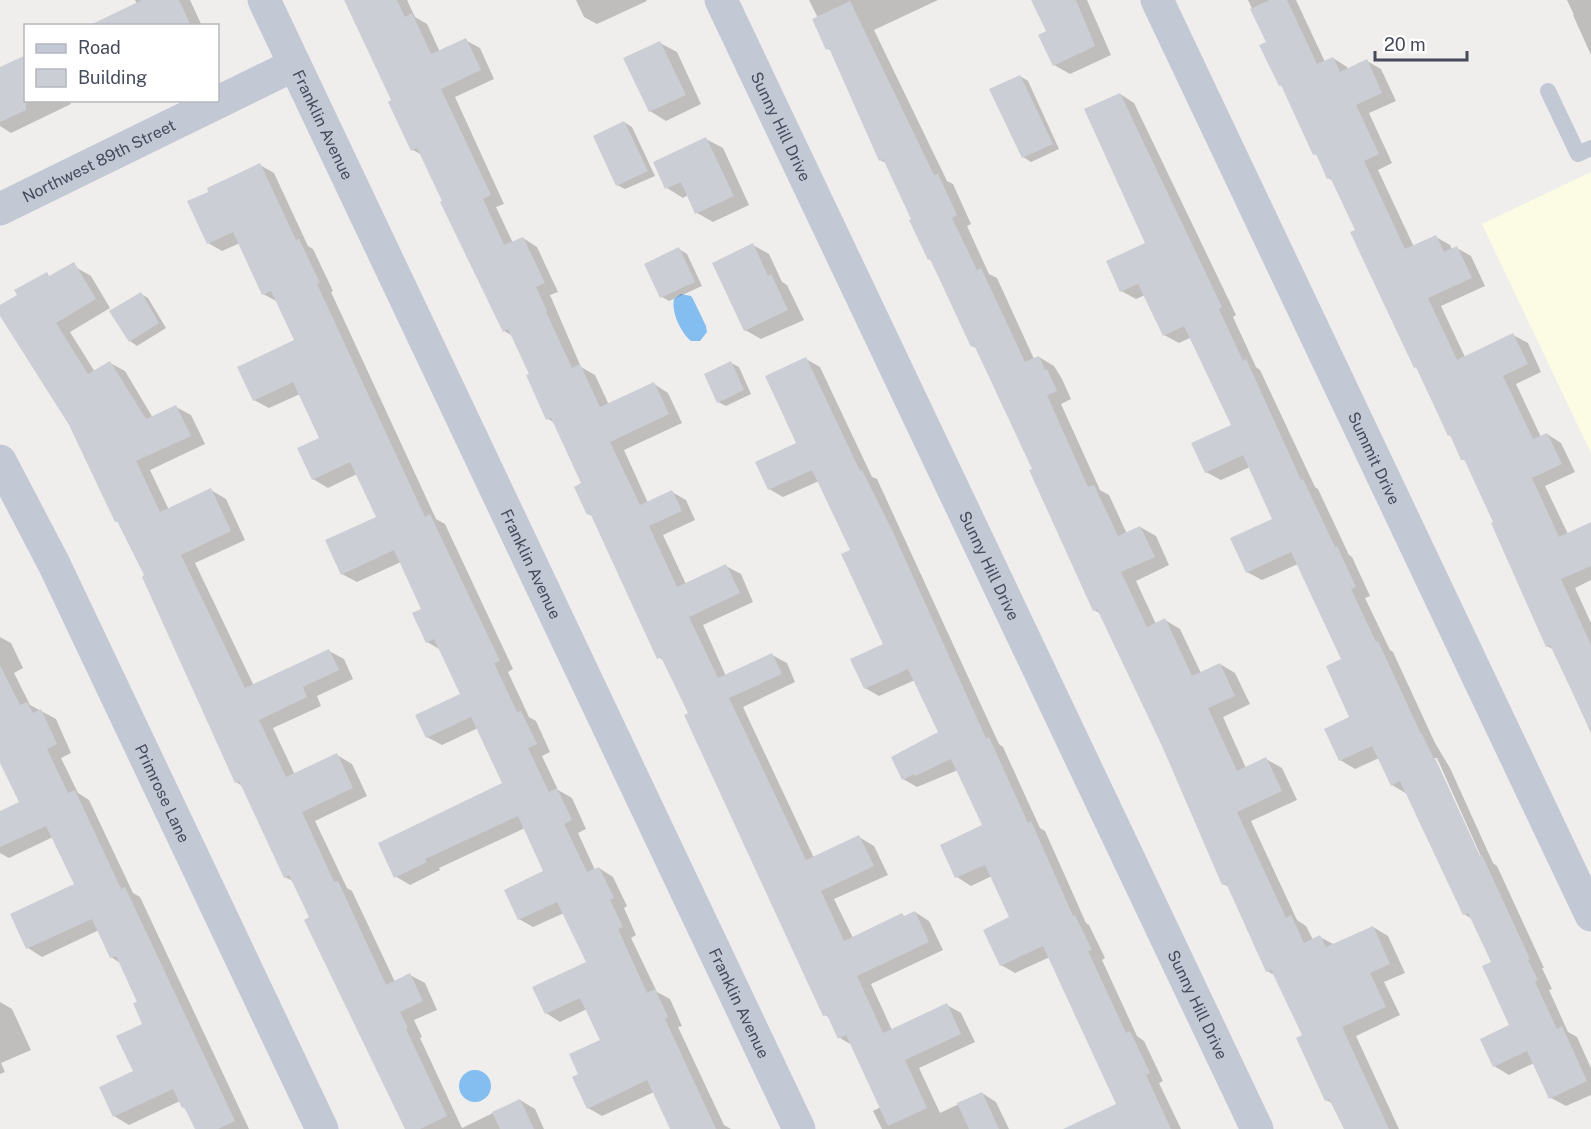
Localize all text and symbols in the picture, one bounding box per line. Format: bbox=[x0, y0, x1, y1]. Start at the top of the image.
legend bbox=[24, 24, 219, 102]
scale bar bbox=[1375, 24, 1466, 62]
text: 20 m bbox=[1384, 34, 1426, 55]
text: Road bbox=[78, 37, 121, 58]
text: Building bbox=[78, 67, 147, 88]
street label: Franklin Avenue bbox=[289, 67, 357, 183]
street label: Sunny Hill Drive bbox=[747, 69, 815, 184]
street label: Northwest 89th Street bbox=[19, 115, 178, 206]
street label: Summit Drive bbox=[1344, 409, 1404, 507]
street label: Franklin Avenue bbox=[497, 506, 565, 622]
street label: Sunny Hill Drive bbox=[955, 508, 1024, 623]
street label: Primrose Lane bbox=[131, 741, 194, 845]
street label: Franklin Avenue bbox=[705, 945, 774, 1061]
street label: Sunny Hill Drive bbox=[1164, 947, 1232, 1062]

